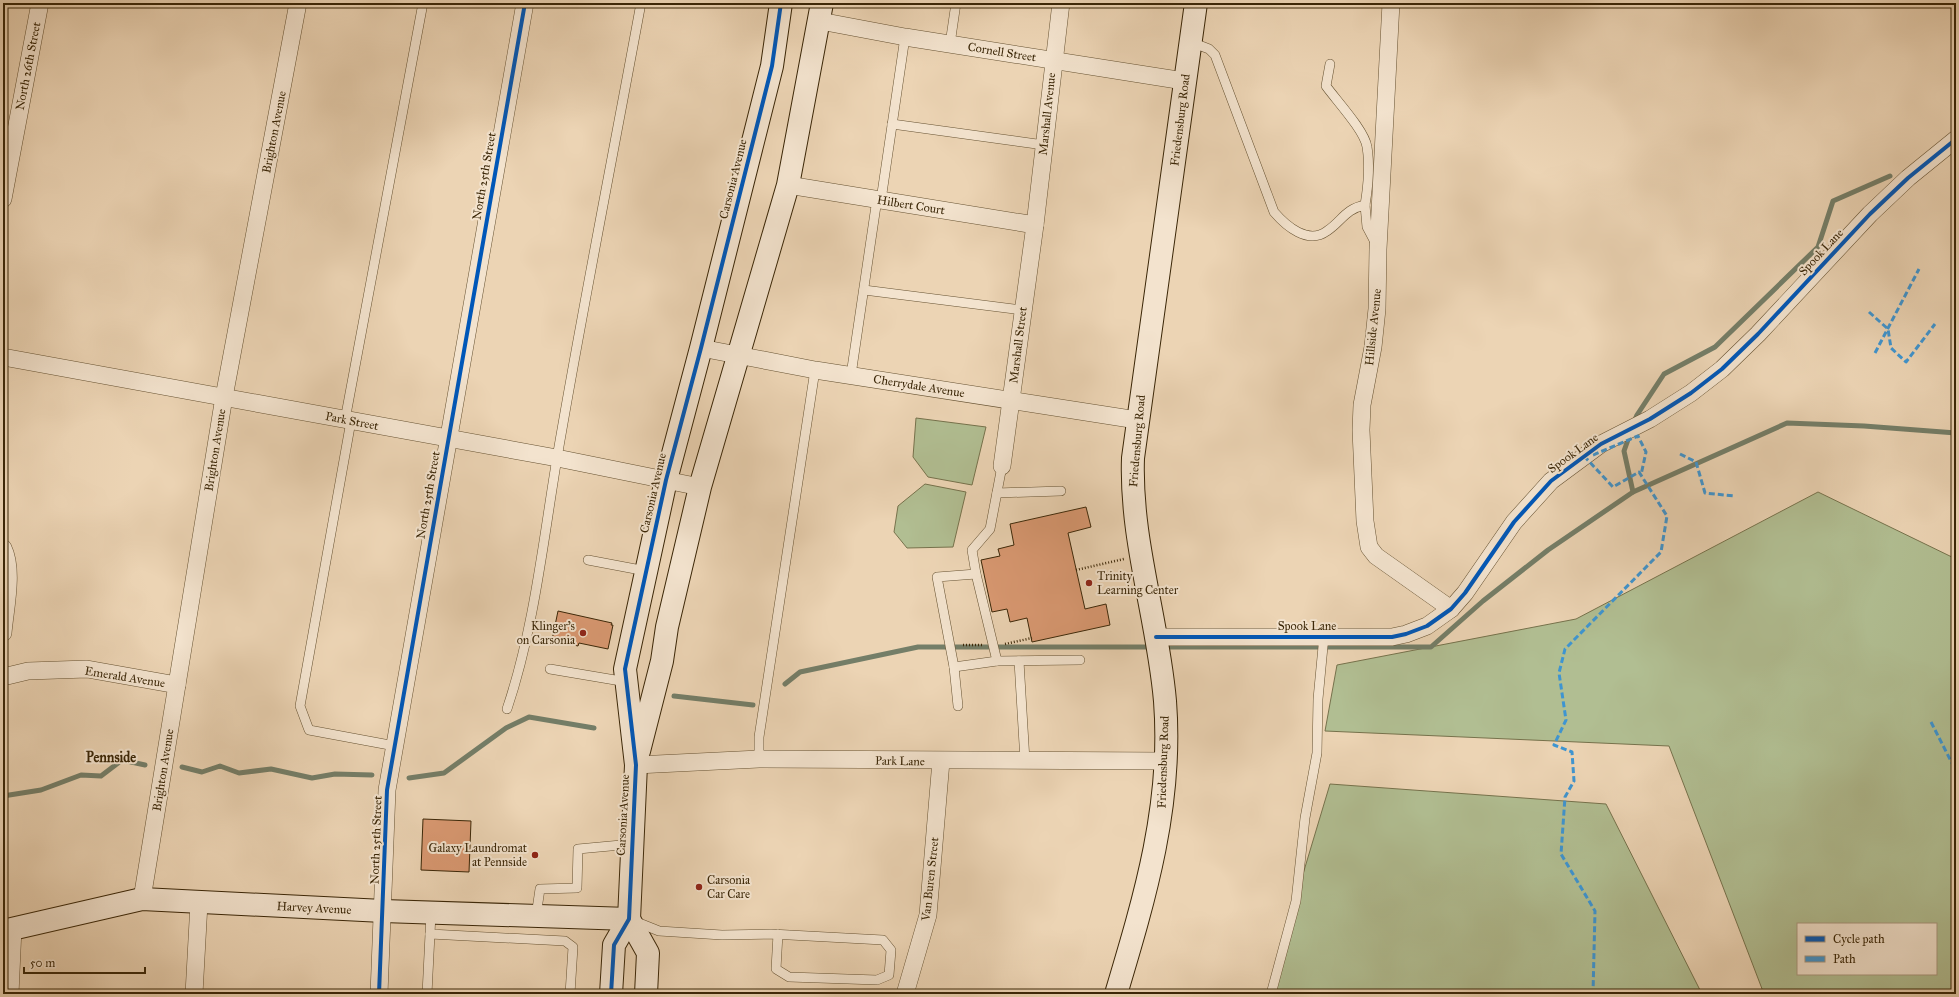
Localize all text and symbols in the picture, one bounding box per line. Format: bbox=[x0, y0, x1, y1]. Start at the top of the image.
street label: North 26th Street bbox=[13, 20, 44, 111]
street label: Cornell Street bbox=[967, 40, 1038, 64]
street label: Marshall Avenue bbox=[1036, 72, 1058, 156]
street label: Friedensburg Road bbox=[1167, 73, 1194, 167]
street label: Brighton Avenue bbox=[259, 90, 290, 174]
street label: North 25th Street bbox=[469, 130, 499, 221]
street label: Carsonia Avenue bbox=[716, 138, 750, 220]
street label: Hilbert Court bbox=[876, 193, 947, 217]
street label: Spook Lane bbox=[1796, 226, 1846, 278]
street label: Hillside Avenue bbox=[1362, 288, 1384, 366]
street label: Marshall Street bbox=[1006, 305, 1030, 384]
street label: Cherrydale Avenue bbox=[872, 372, 966, 400]
street label: Friedensburg Road bbox=[1126, 394, 1149, 488]
street label: Brighton Avenue bbox=[202, 408, 229, 492]
street label: Park Street bbox=[324, 409, 381, 433]
street label: Spook Lane bbox=[1545, 430, 1601, 476]
street label: North 25th Street bbox=[413, 449, 443, 540]
street label: Carsonia Avenue bbox=[637, 452, 669, 534]
place label: Trinity Learning Center bbox=[1097, 569, 1179, 598]
marker: Trinity Learning Center bbox=[1084, 578, 1094, 588]
place label: Klinger's on Carsonia bbox=[517, 619, 576, 647]
street label: Spook Lane bbox=[1278, 619, 1336, 633]
marker: Klinger's on Carsonia bbox=[578, 628, 588, 638]
street label: Emerald Avenue bbox=[84, 664, 166, 690]
street label: Friedensburg Road bbox=[1154, 715, 1173, 809]
street label: Brighton Avenue bbox=[150, 728, 177, 812]
district label: Pennside bbox=[86, 749, 136, 766]
street label: Park Lane bbox=[875, 754, 925, 768]
street label: Carsonia Avenue bbox=[614, 774, 632, 856]
street label: North 25th Street bbox=[367, 795, 385, 885]
street label: Van Buren Street bbox=[919, 836, 941, 923]
place label: Galaxy Laundromat at Pennside bbox=[429, 841, 528, 869]
marker: Galaxy Laundromat at Pennside bbox=[530, 850, 540, 860]
place label: Carsonia Car Care bbox=[707, 873, 751, 901]
marker: Carsonia Car Care bbox=[694, 882, 704, 892]
street label: Harvey Avenue bbox=[276, 899, 352, 917]
legend bbox=[1797, 923, 1937, 975]
text: Cycle path bbox=[1833, 932, 1885, 946]
scale bar bbox=[24, 949, 145, 975]
text: Path bbox=[1833, 952, 1856, 966]
text: 50 m bbox=[30, 956, 55, 970]

